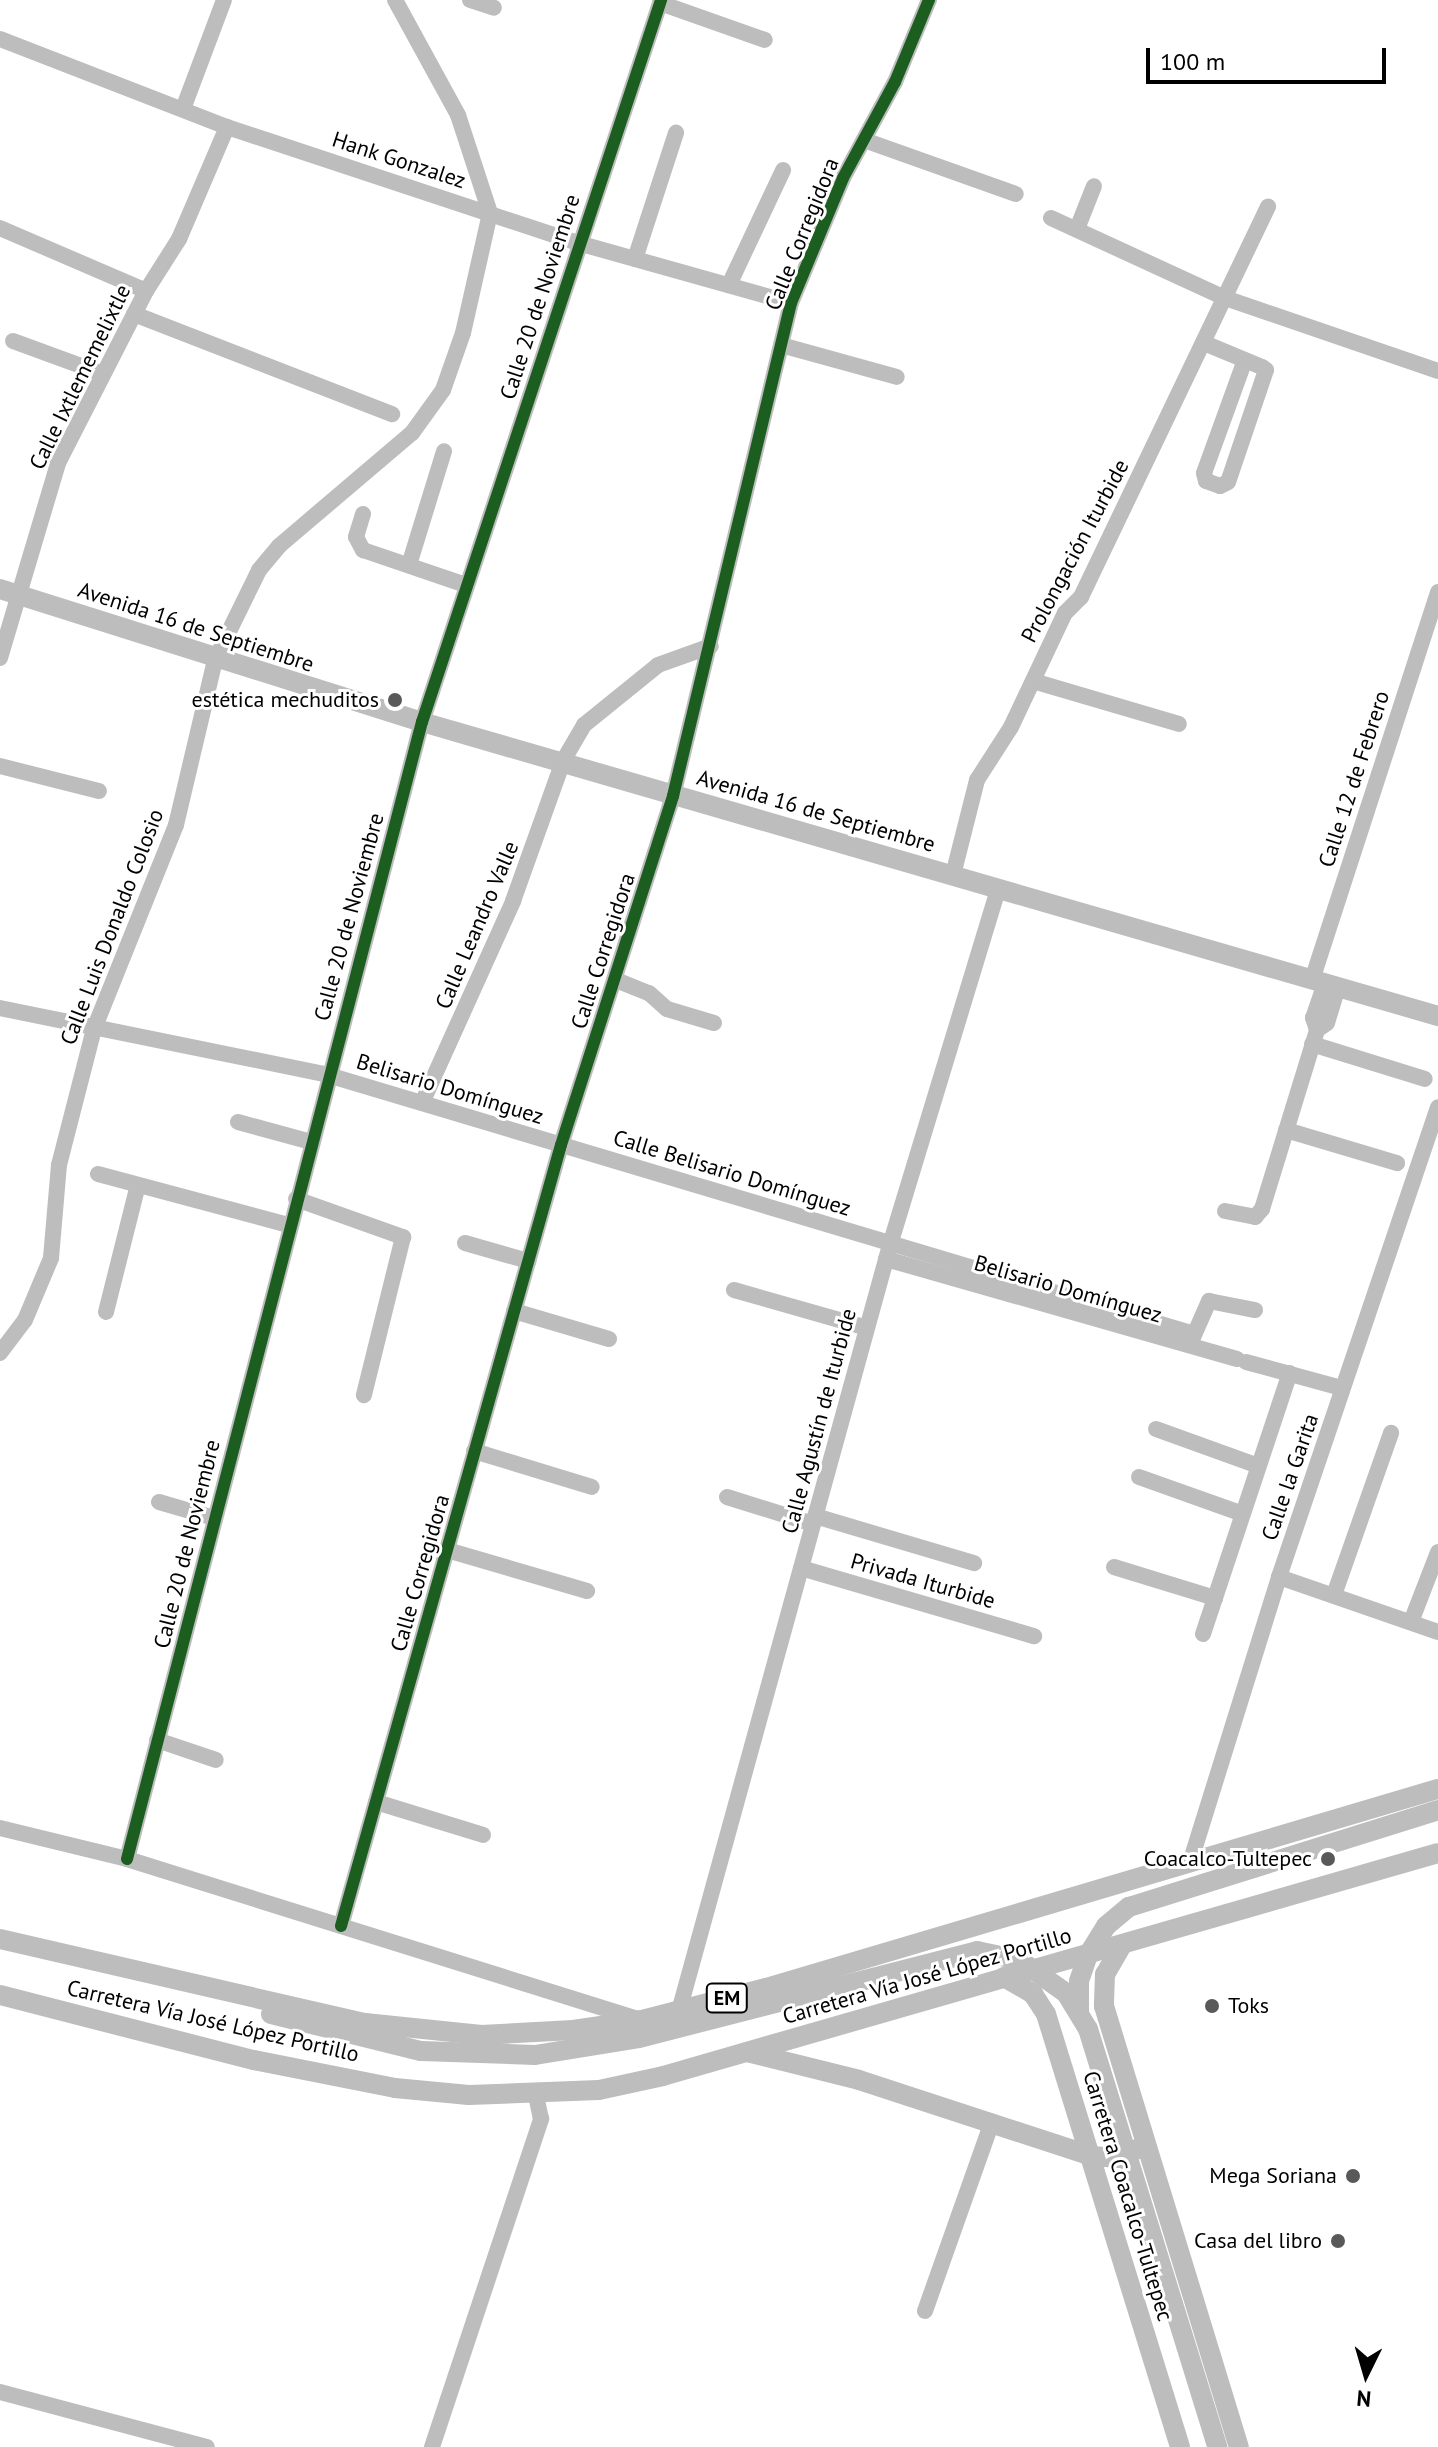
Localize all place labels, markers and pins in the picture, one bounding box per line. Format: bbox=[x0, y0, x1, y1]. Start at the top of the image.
place label: estética mechuditos bbox=[191, 687, 379, 713]
marker: estética mechuditos bbox=[386, 691, 404, 709]
place label: Coacalco-Tultepec bbox=[1144, 1846, 1312, 1872]
marker: Coacalco-Tultepec bbox=[1319, 1850, 1337, 1868]
place label: Toks bbox=[1228, 1993, 1269, 2019]
marker: Toks bbox=[1203, 1997, 1221, 2015]
place label: Mega Soriana bbox=[1209, 2163, 1337, 2189]
marker: Mega Soriana bbox=[1344, 2167, 1362, 2185]
place label: Casa del libro bbox=[1194, 2228, 1322, 2254]
marker: Casa del libro bbox=[1329, 2232, 1347, 2250]

